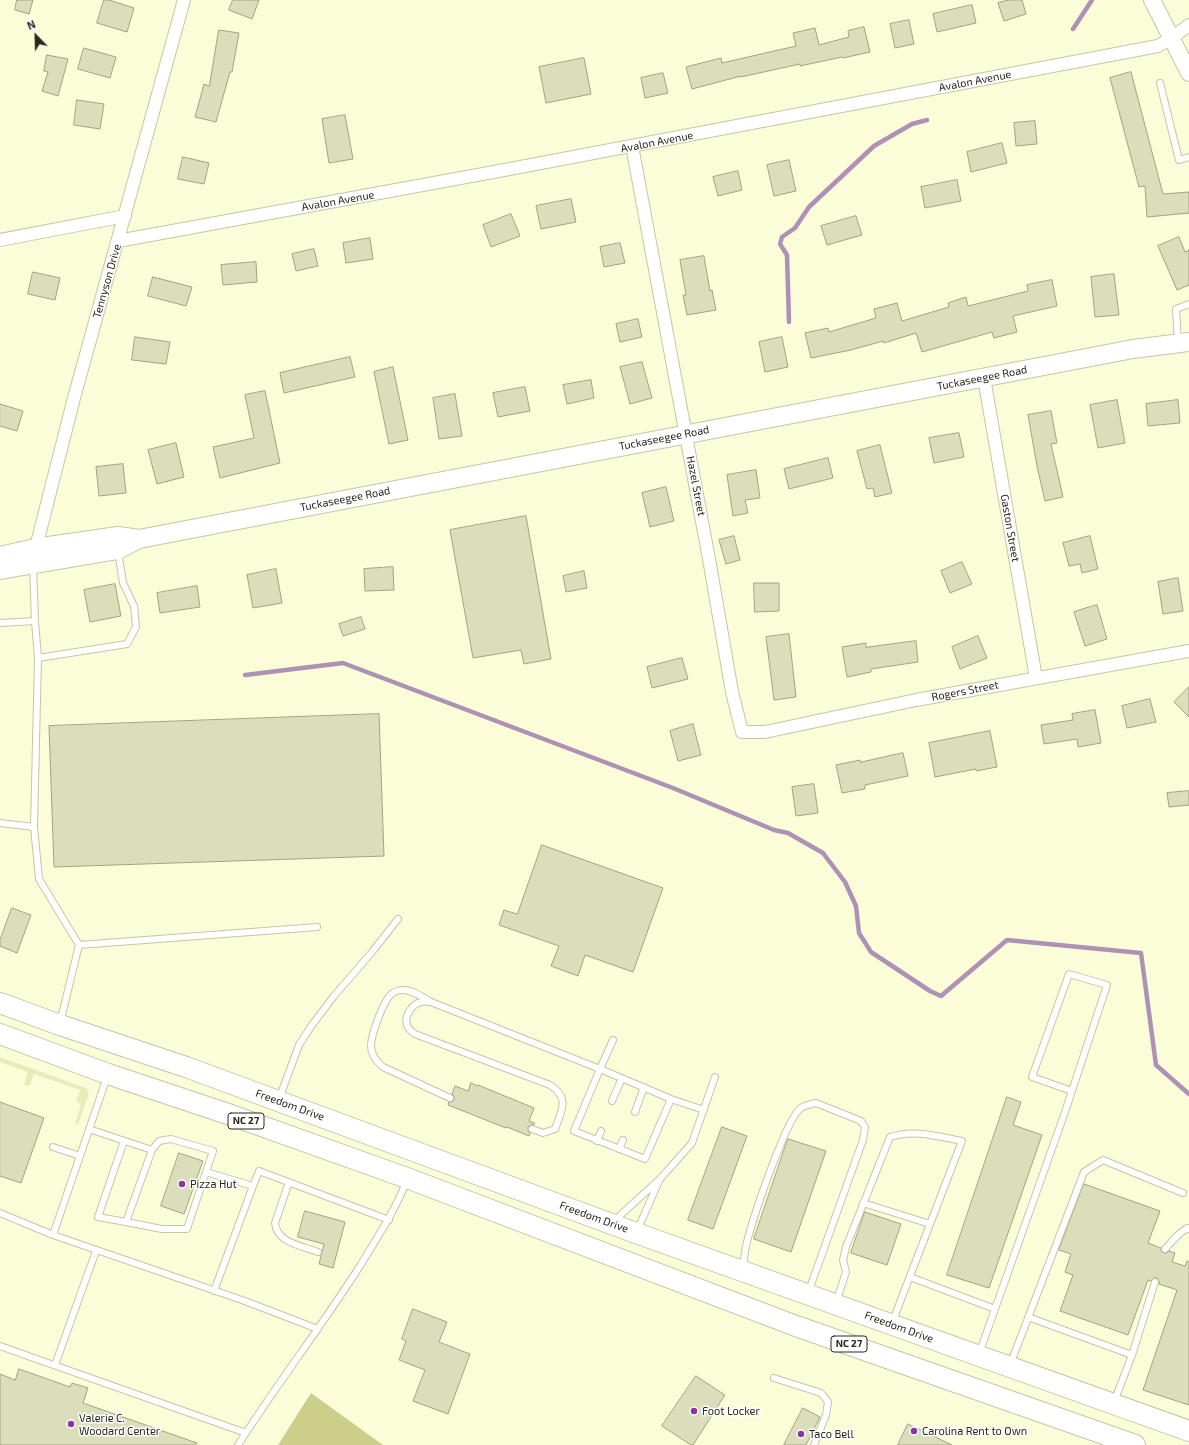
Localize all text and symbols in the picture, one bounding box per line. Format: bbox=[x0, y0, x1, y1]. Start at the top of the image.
north arrow bbox=[16, 16, 56, 56]
text: N bbox=[25, 17, 37, 32]
street label: Avalon Avenue bbox=[938, 67, 1012, 95]
street label: Avalon Avenue bbox=[620, 128, 694, 156]
street label: Avalon Avenue bbox=[301, 188, 375, 214]
street label: Tennyson Drive bbox=[90, 242, 124, 320]
street label: Tuckaseegee Road bbox=[936, 363, 1028, 393]
street label: Tuckaseegee Road bbox=[618, 423, 710, 453]
street label: Hazel Street bbox=[684, 455, 708, 517]
street label: Tuckaseegee Road bbox=[299, 484, 391, 514]
street label: Gaston Street bbox=[998, 493, 1022, 563]
street label: Rogers Street bbox=[930, 678, 1000, 704]
street label: Freedom Drive bbox=[254, 1086, 326, 1124]
road number: NC 27 bbox=[228, 1113, 264, 1129]
place label: Pizza Hut bbox=[190, 1177, 237, 1191]
marker: Pizza Hut bbox=[177, 1179, 187, 1189]
street label: Freedom Drive bbox=[558, 1198, 630, 1236]
street label: Freedom Drive bbox=[863, 1308, 935, 1346]
road number: NC 27 bbox=[831, 1336, 867, 1352]
place label: Foot Locker bbox=[702, 1404, 760, 1418]
marker: Foot Locker bbox=[689, 1406, 699, 1416]
place label: Valerie C. Woodard Center bbox=[79, 1411, 160, 1437]
marker: Valerie C. Woodard Center bbox=[66, 1419, 76, 1429]
place label: Carolina Rent to Own bbox=[922, 1424, 1027, 1438]
marker: Carolina Rent to Own bbox=[909, 1426, 919, 1436]
place label: Taco Bell bbox=[809, 1427, 854, 1441]
marker: Taco Bell bbox=[796, 1429, 806, 1439]

